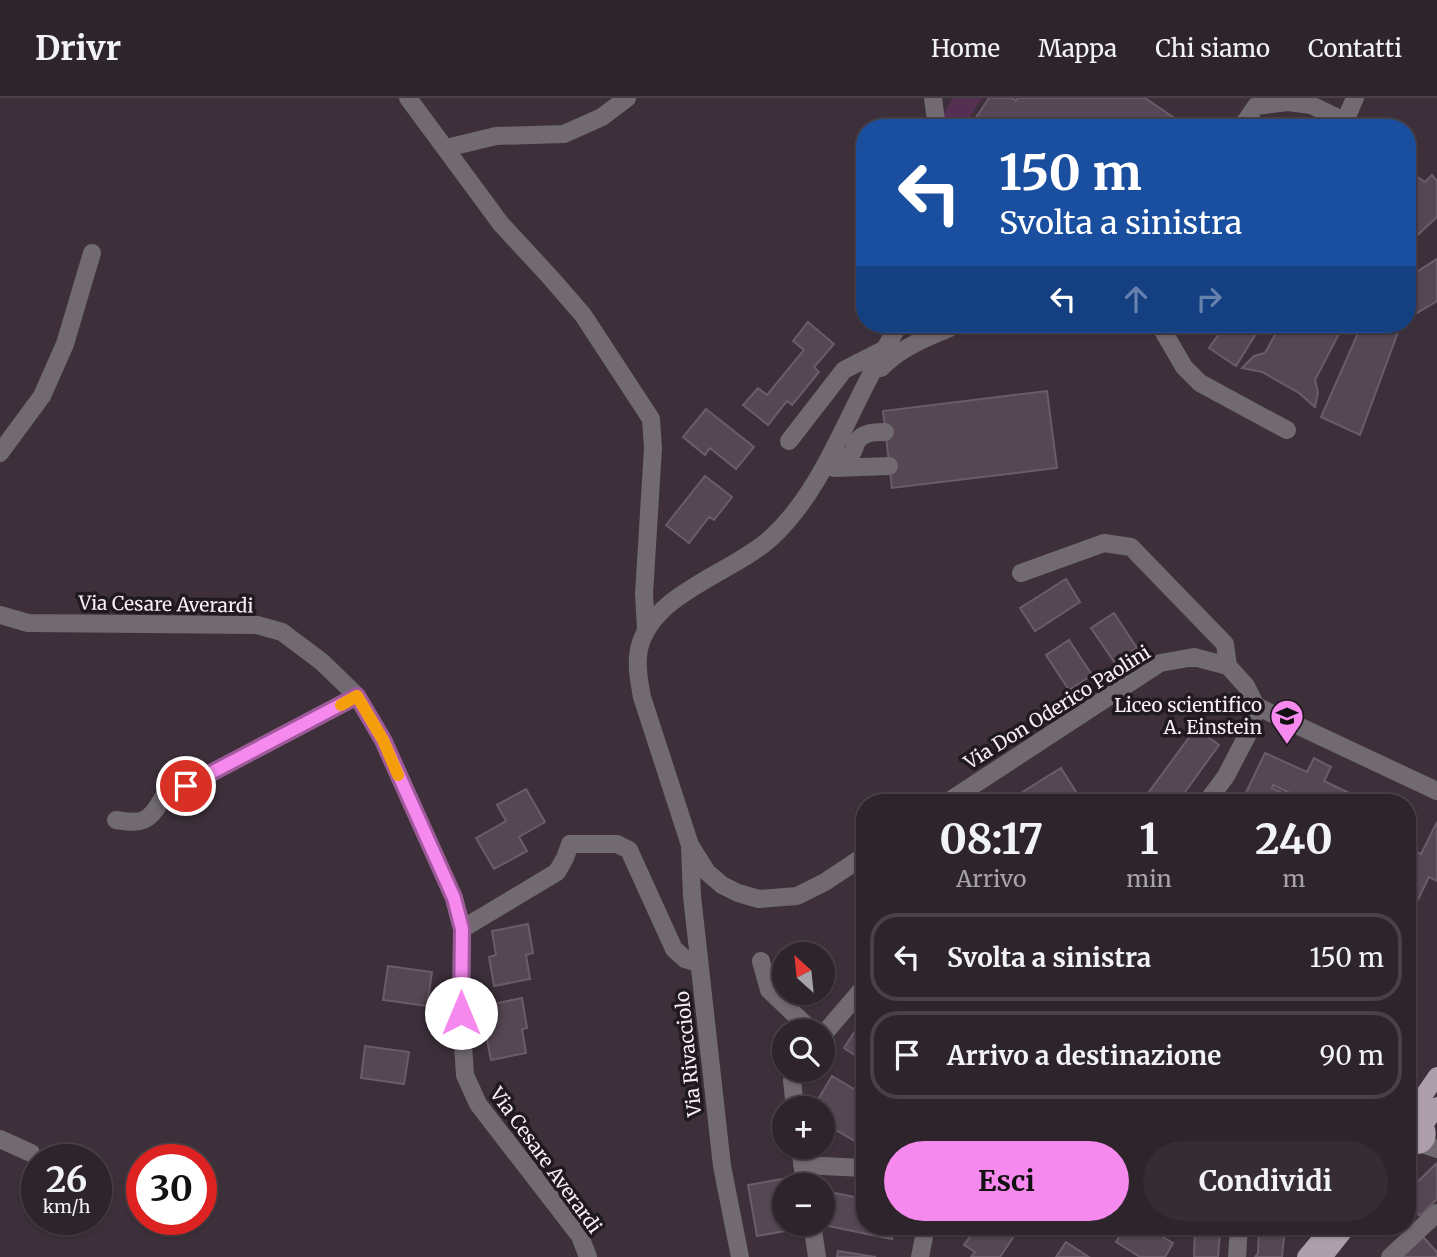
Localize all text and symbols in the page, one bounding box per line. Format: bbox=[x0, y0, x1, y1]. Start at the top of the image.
text: Drivr bbox=[35, 28, 121, 69]
text: Home bbox=[931, 33, 1000, 64]
text: Mappa bbox=[1038, 33, 1117, 64]
text: Chi siamo bbox=[1155, 33, 1270, 64]
text: Contatti bbox=[1308, 33, 1402, 64]
text: 150 m bbox=[999, 142, 1142, 203]
icon: left bbox=[884, 147, 975, 238]
text: Svolta a sinistra bbox=[999, 203, 1242, 243]
icon: left bbox=[1044, 280, 1082, 318]
icon: ahead bbox=[1117, 280, 1155, 318]
icon: right bbox=[1190, 280, 1228, 318]
street label: Via Cesare Averardi bbox=[77, 590, 254, 618]
street label: Via Don Oderico Paolini bbox=[958, 640, 1155, 775]
place label: Liceo scientifico A. Einstein bbox=[1114, 693, 1262, 739]
school or university icon: Liceo scientifico A. Einstein bbox=[1268, 697, 1306, 746]
pin bbox=[156, 756, 216, 816]
icon: arrive bbox=[167, 767, 205, 805]
text: 08:17 bbox=[939, 813, 1043, 865]
text: 1 bbox=[1139, 813, 1159, 865]
text: 240 bbox=[1255, 813, 1333, 865]
text: Arrivo bbox=[956, 864, 1026, 893]
text: min bbox=[1126, 864, 1172, 893]
text: m bbox=[1282, 864, 1305, 893]
icon: left bbox=[888, 938, 926, 976]
text: Svolta a sinistra bbox=[947, 941, 1151, 974]
text: 150 m bbox=[1310, 941, 1384, 974]
north arrow bbox=[772, 942, 835, 1004]
map controls bbox=[772, 942, 835, 1236]
position arrow bbox=[424, 976, 498, 1050]
street label: Via Rivacciolo bbox=[669, 990, 707, 1119]
button: search bbox=[772, 1019, 835, 1082]
icon: arrive bbox=[888, 1036, 926, 1074]
text: Arrivo a destinazione bbox=[947, 1039, 1221, 1072]
text: 90 m bbox=[1320, 1039, 1384, 1072]
street label: Via Cesare Averardi bbox=[484, 1081, 607, 1238]
button: + bbox=[772, 1096, 835, 1159]
button: Esci bbox=[884, 1141, 1129, 1221]
button: Condividi bbox=[1143, 1141, 1388, 1221]
speed limit sign: 30 bbox=[126, 1144, 217, 1235]
text: 26 bbox=[46, 1158, 87, 1202]
button: − bbox=[772, 1173, 835, 1236]
text: km/h bbox=[43, 1195, 90, 1218]

